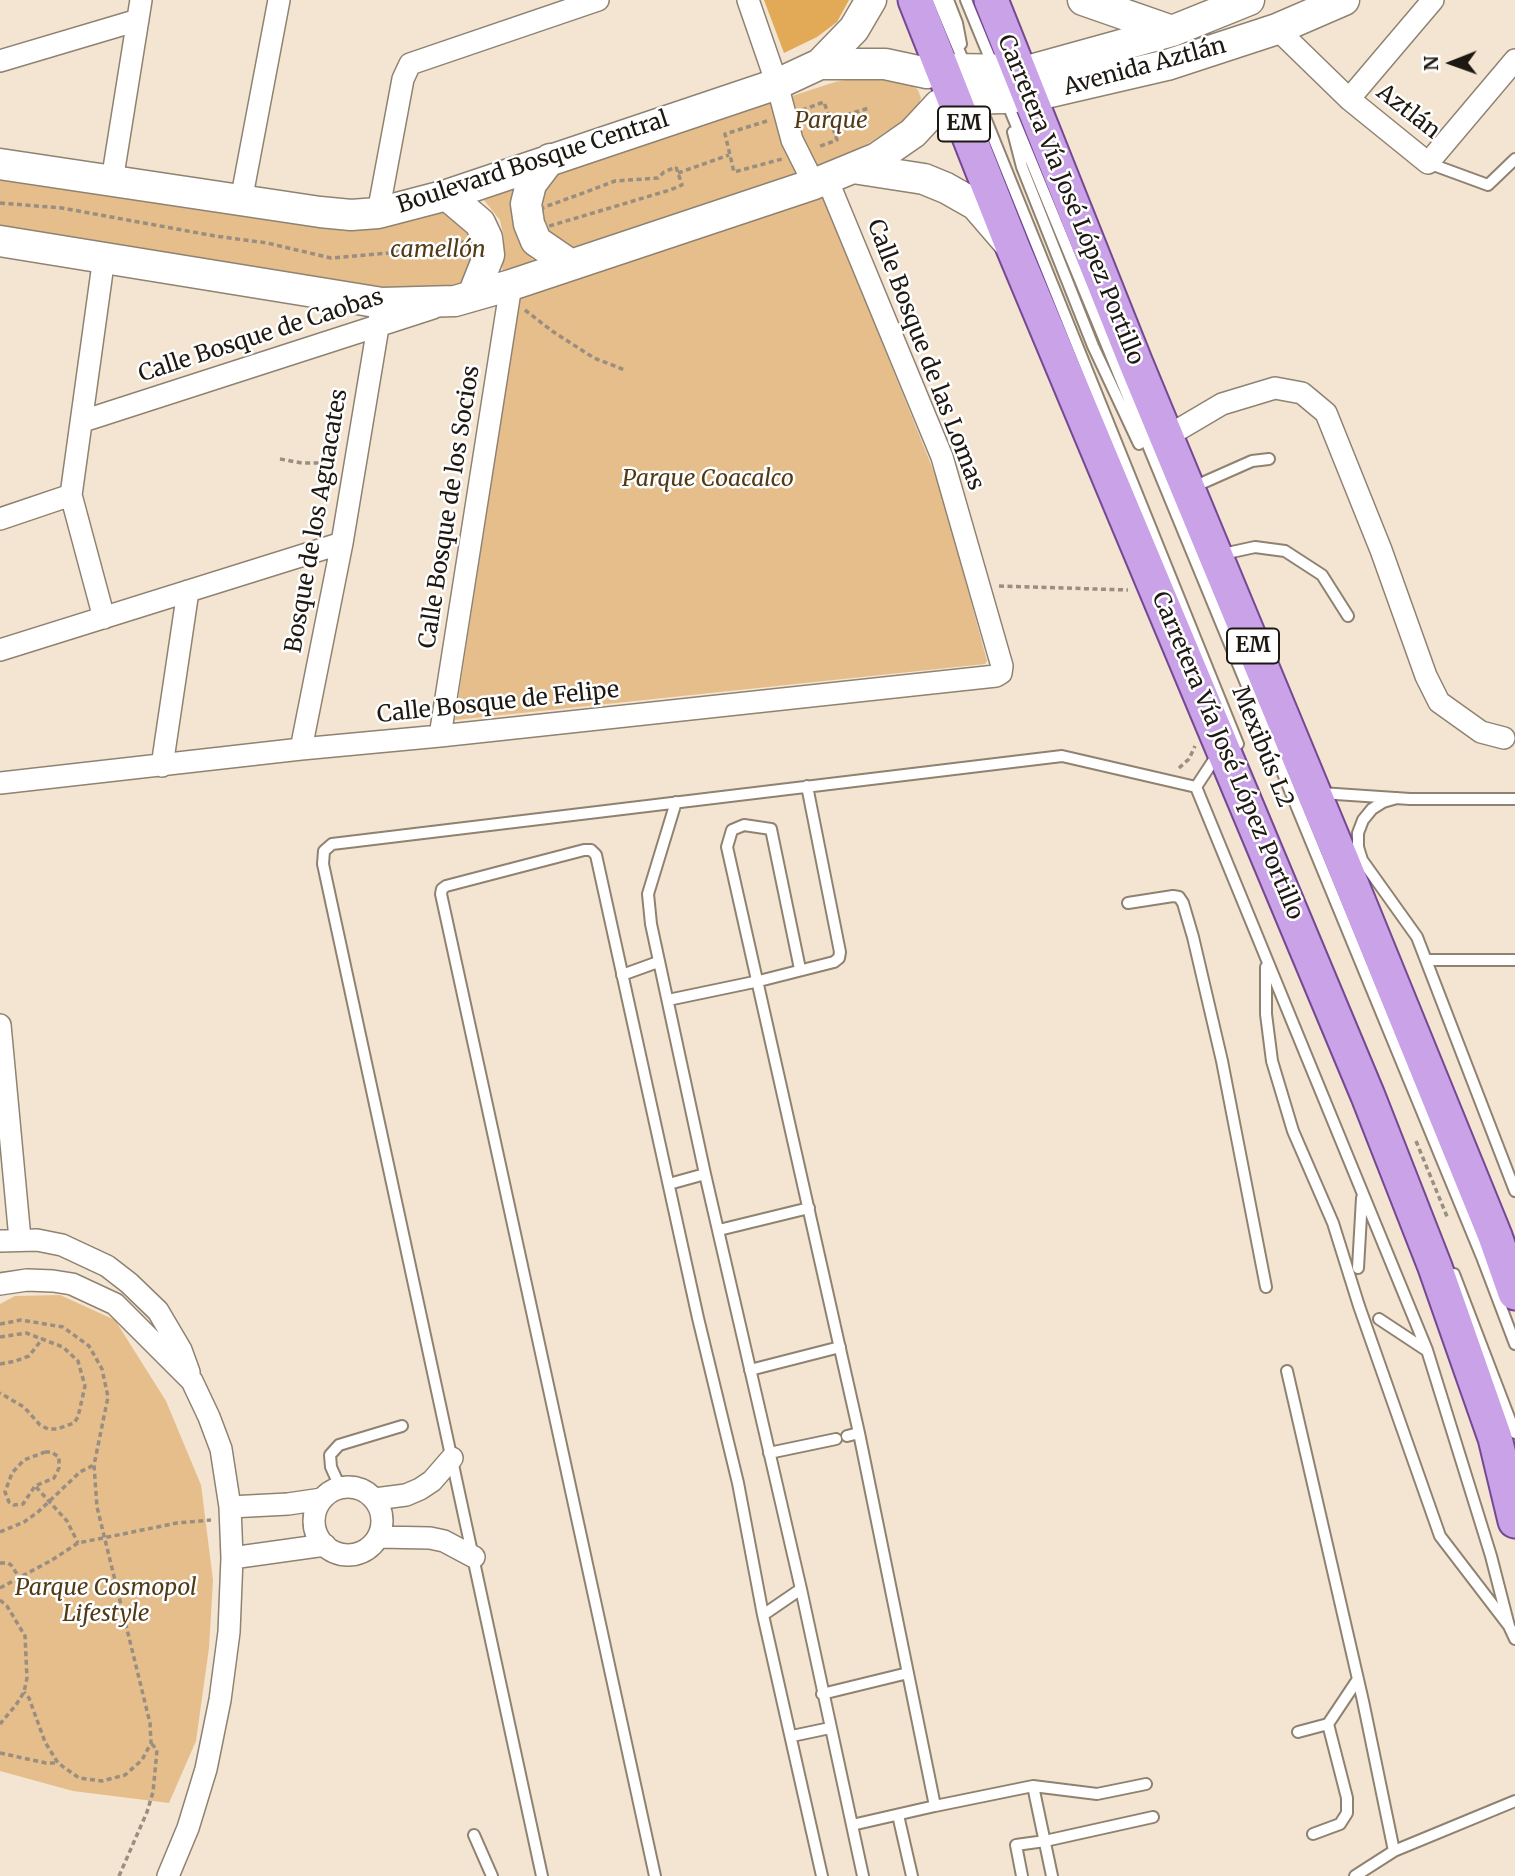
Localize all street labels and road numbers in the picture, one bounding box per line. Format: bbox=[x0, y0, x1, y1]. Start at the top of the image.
street label: Carretera Vía José López Portillo bbox=[991, 31, 1149, 369]
street label: Avenida Aztlán bbox=[1061, 32, 1229, 102]
street label: Aztlán bbox=[1371, 79, 1445, 145]
street label: Boulevard Bosque Central bbox=[394, 106, 672, 220]
road number: EM bbox=[938, 106, 990, 142]
street label: Calle Bosque de las Lomas bbox=[861, 216, 989, 494]
street label: Calle Bosque de Caobas bbox=[135, 283, 387, 389]
street label: Calle Bosque de los Socios bbox=[414, 364, 486, 650]
street label: Bosque de los Aguacates bbox=[280, 387, 354, 655]
street label: Carretera Vía José López Portillo bbox=[1145, 588, 1309, 924]
road number: EM bbox=[1227, 628, 1279, 664]
street label: Calle Bosque de Felipe bbox=[376, 677, 620, 729]
street label: Mexibús L2 bbox=[1225, 682, 1299, 812]

